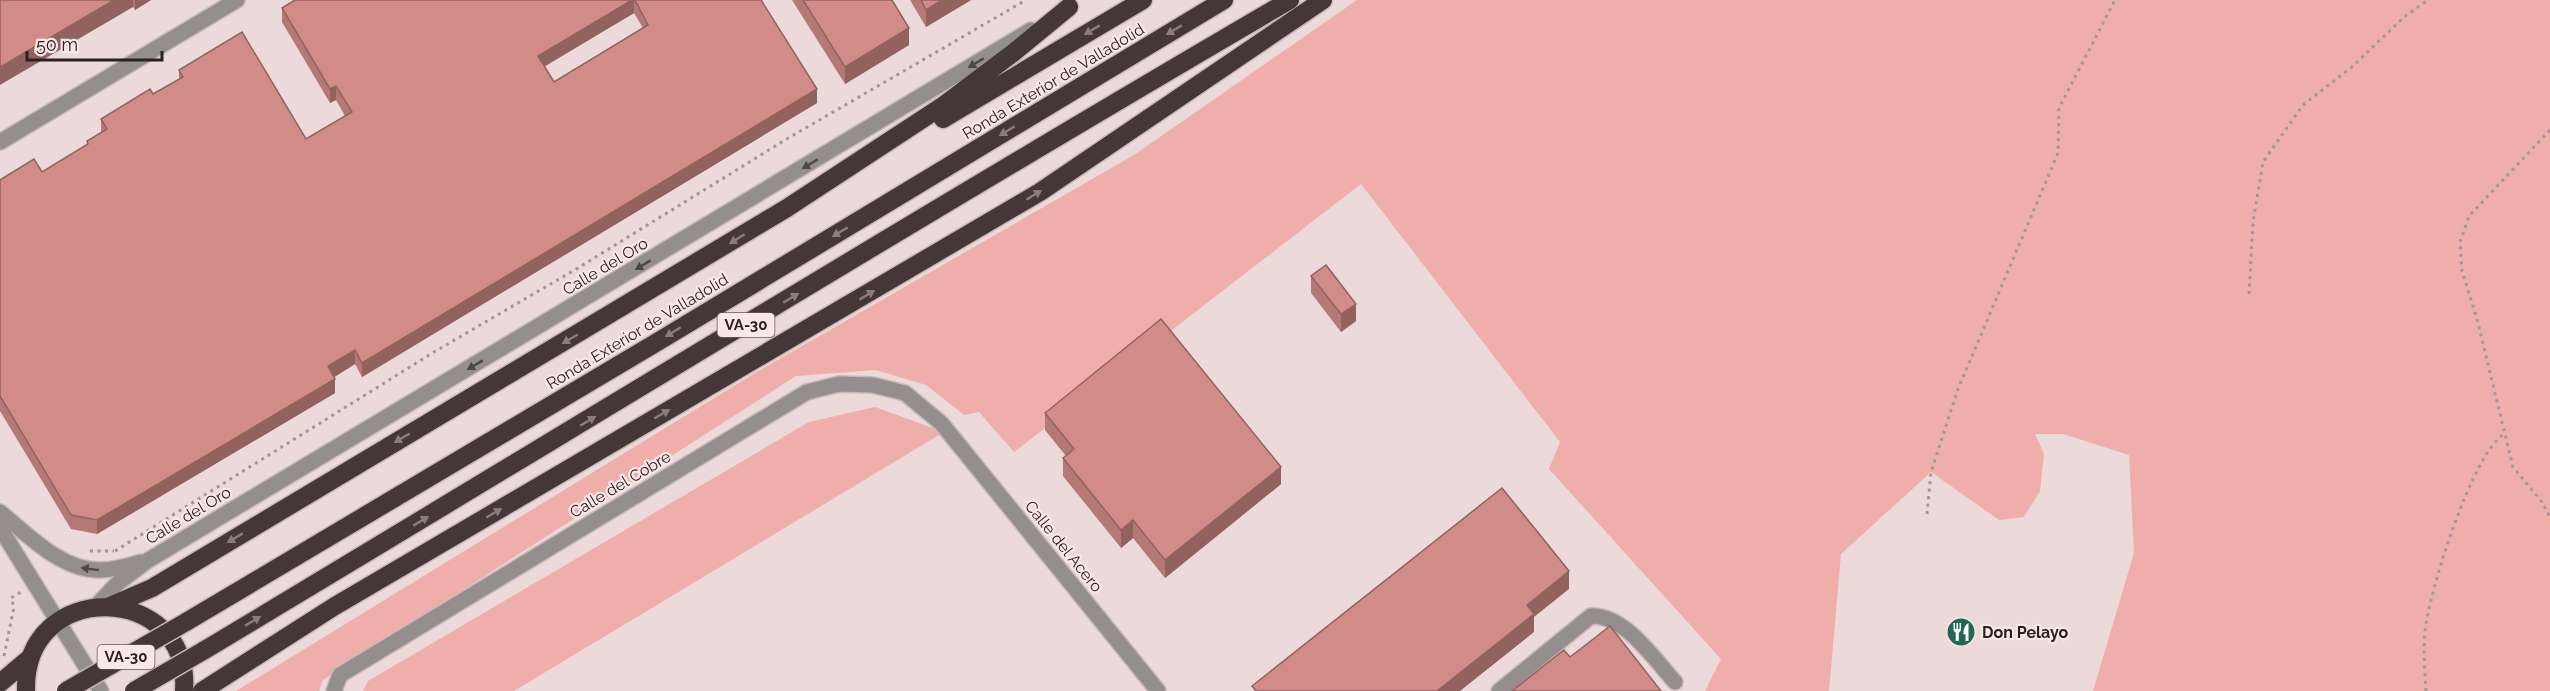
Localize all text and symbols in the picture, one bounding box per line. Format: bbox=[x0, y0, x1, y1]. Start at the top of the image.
street label: Ronda Exterior de Valladolid bbox=[959, 20, 1148, 143]
scale bar bbox=[27, 24, 162, 62]
one-way arrow bbox=[1083, 25, 1100, 35]
one-way arrow bbox=[1166, 25, 1182, 36]
text: 50 m bbox=[36, 34, 78, 55]
one-way arrow bbox=[968, 58, 984, 69]
one-way arrow bbox=[999, 126, 1015, 137]
one-way arrow bbox=[802, 159, 818, 170]
one-way arrow bbox=[1026, 189, 1042, 200]
one-way arrow bbox=[832, 226, 848, 237]
street label: Calle del Oro bbox=[559, 234, 651, 299]
one-way arrow bbox=[729, 234, 746, 245]
one-way arrow bbox=[635, 259, 651, 270]
street label: Ronda Exterior de Valladolid bbox=[543, 270, 732, 393]
one-way arrow bbox=[859, 289, 875, 300]
one-way arrow bbox=[783, 292, 799, 303]
road number: VA-30 bbox=[718, 313, 774, 337]
one-way arrow bbox=[665, 327, 681, 338]
one-way arrow bbox=[561, 334, 578, 344]
one-way arrow bbox=[467, 359, 483, 370]
one-way arrow bbox=[654, 409, 670, 420]
one-way arrow bbox=[580, 415, 596, 426]
one-way arrow bbox=[394, 432, 410, 443]
street label: Calle del Cobre bbox=[566, 447, 674, 522]
street label: Calle del Oro bbox=[142, 483, 234, 548]
street label: Calle del Acero bbox=[1021, 497, 1106, 596]
one-way arrow bbox=[486, 508, 503, 518]
one-way arrow bbox=[413, 515, 429, 526]
one-way arrow bbox=[226, 532, 243, 543]
one-way arrow bbox=[80, 564, 99, 574]
one-way arrow bbox=[245, 616, 262, 626]
restaurant icon: Don Pelayo bbox=[1945, 616, 1977, 648]
place label: Don Pelayo bbox=[1982, 623, 2068, 642]
road number: VA-30 bbox=[98, 645, 154, 669]

